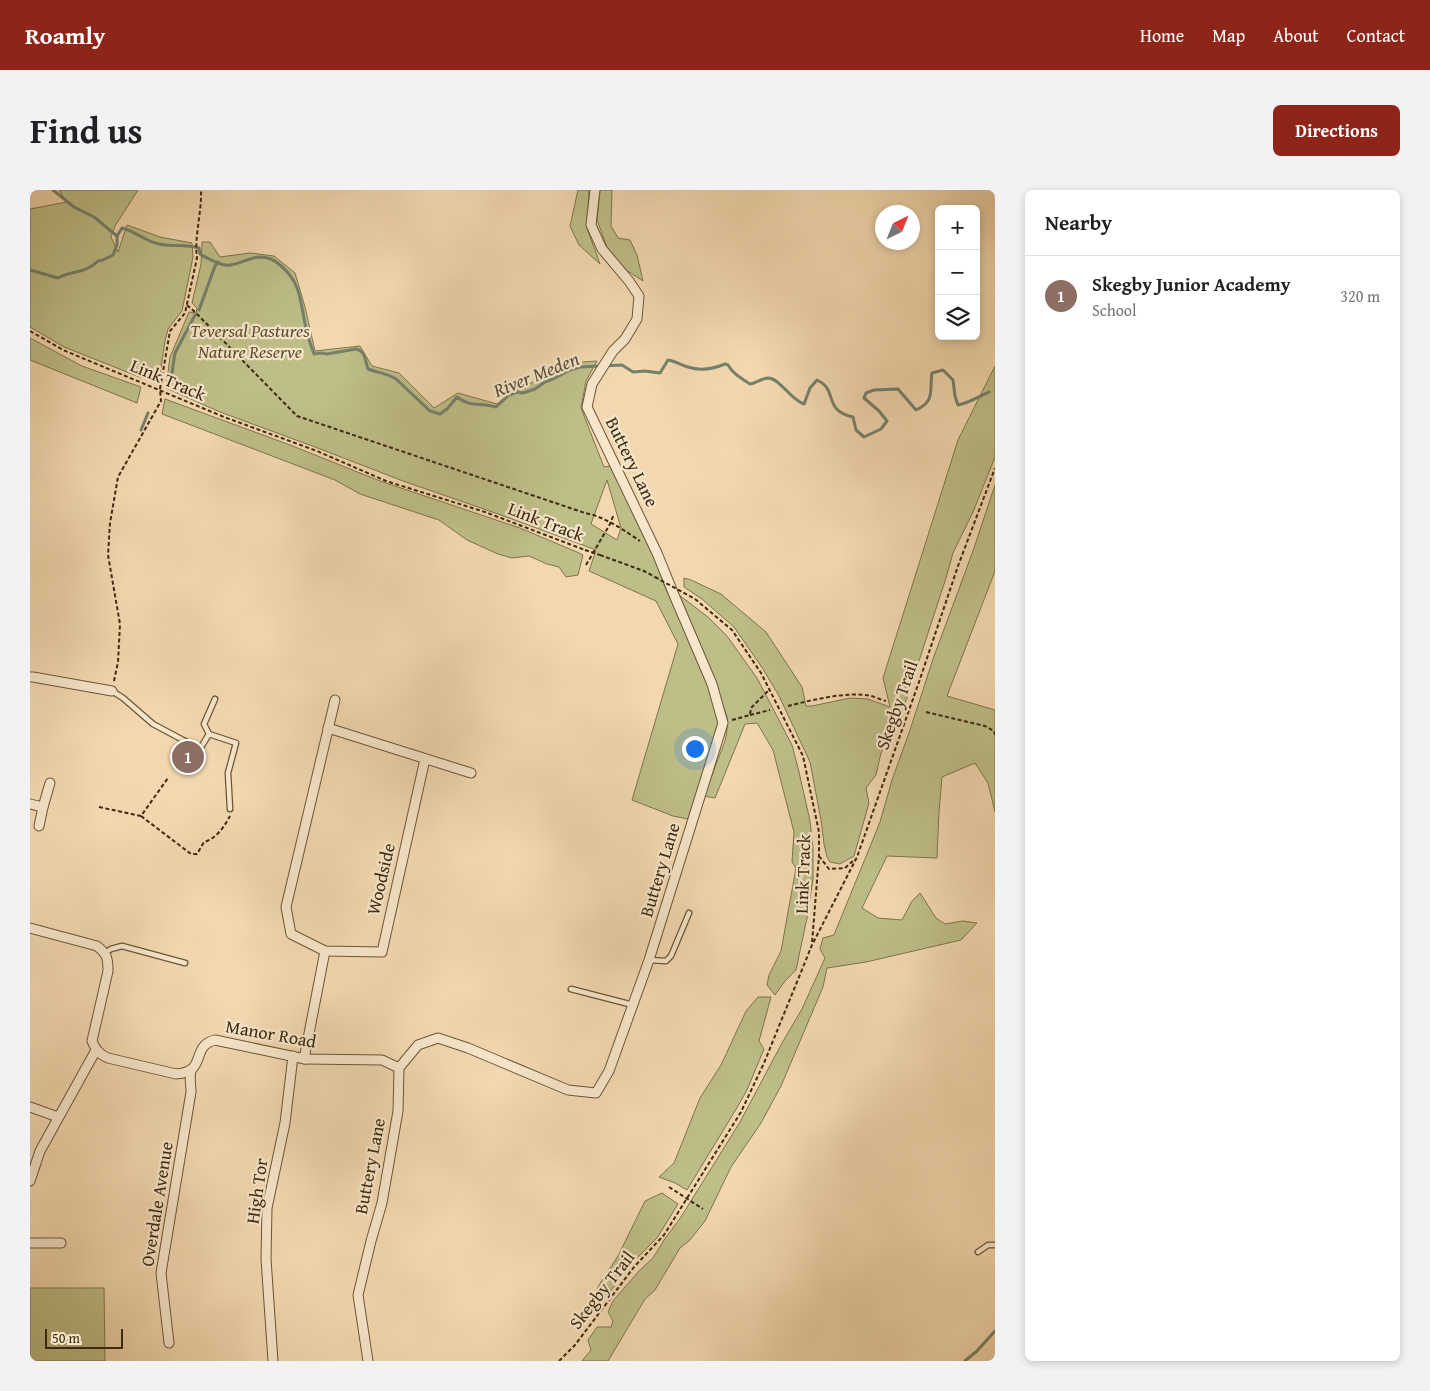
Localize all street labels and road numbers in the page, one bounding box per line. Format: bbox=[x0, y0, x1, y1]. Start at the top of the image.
street label: Link Track bbox=[126, 352, 211, 408]
street label: Buttery Lane bbox=[599, 412, 666, 511]
street label: Link Track bbox=[504, 495, 589, 549]
street label: Skegby Trail bbox=[869, 656, 924, 753]
street label: Buttery Lane bbox=[632, 819, 687, 920]
street label: Link Track bbox=[788, 833, 817, 914]
street label: Woodside bbox=[359, 840, 402, 917]
street label: Manor Road bbox=[224, 1012, 319, 1055]
street label: Buttery Lane bbox=[347, 1116, 392, 1216]
street label: Overdale Avenue bbox=[133, 1140, 180, 1268]
street label: High Tor bbox=[239, 1156, 275, 1225]
street label: Skegby Trail bbox=[562, 1245, 641, 1335]

